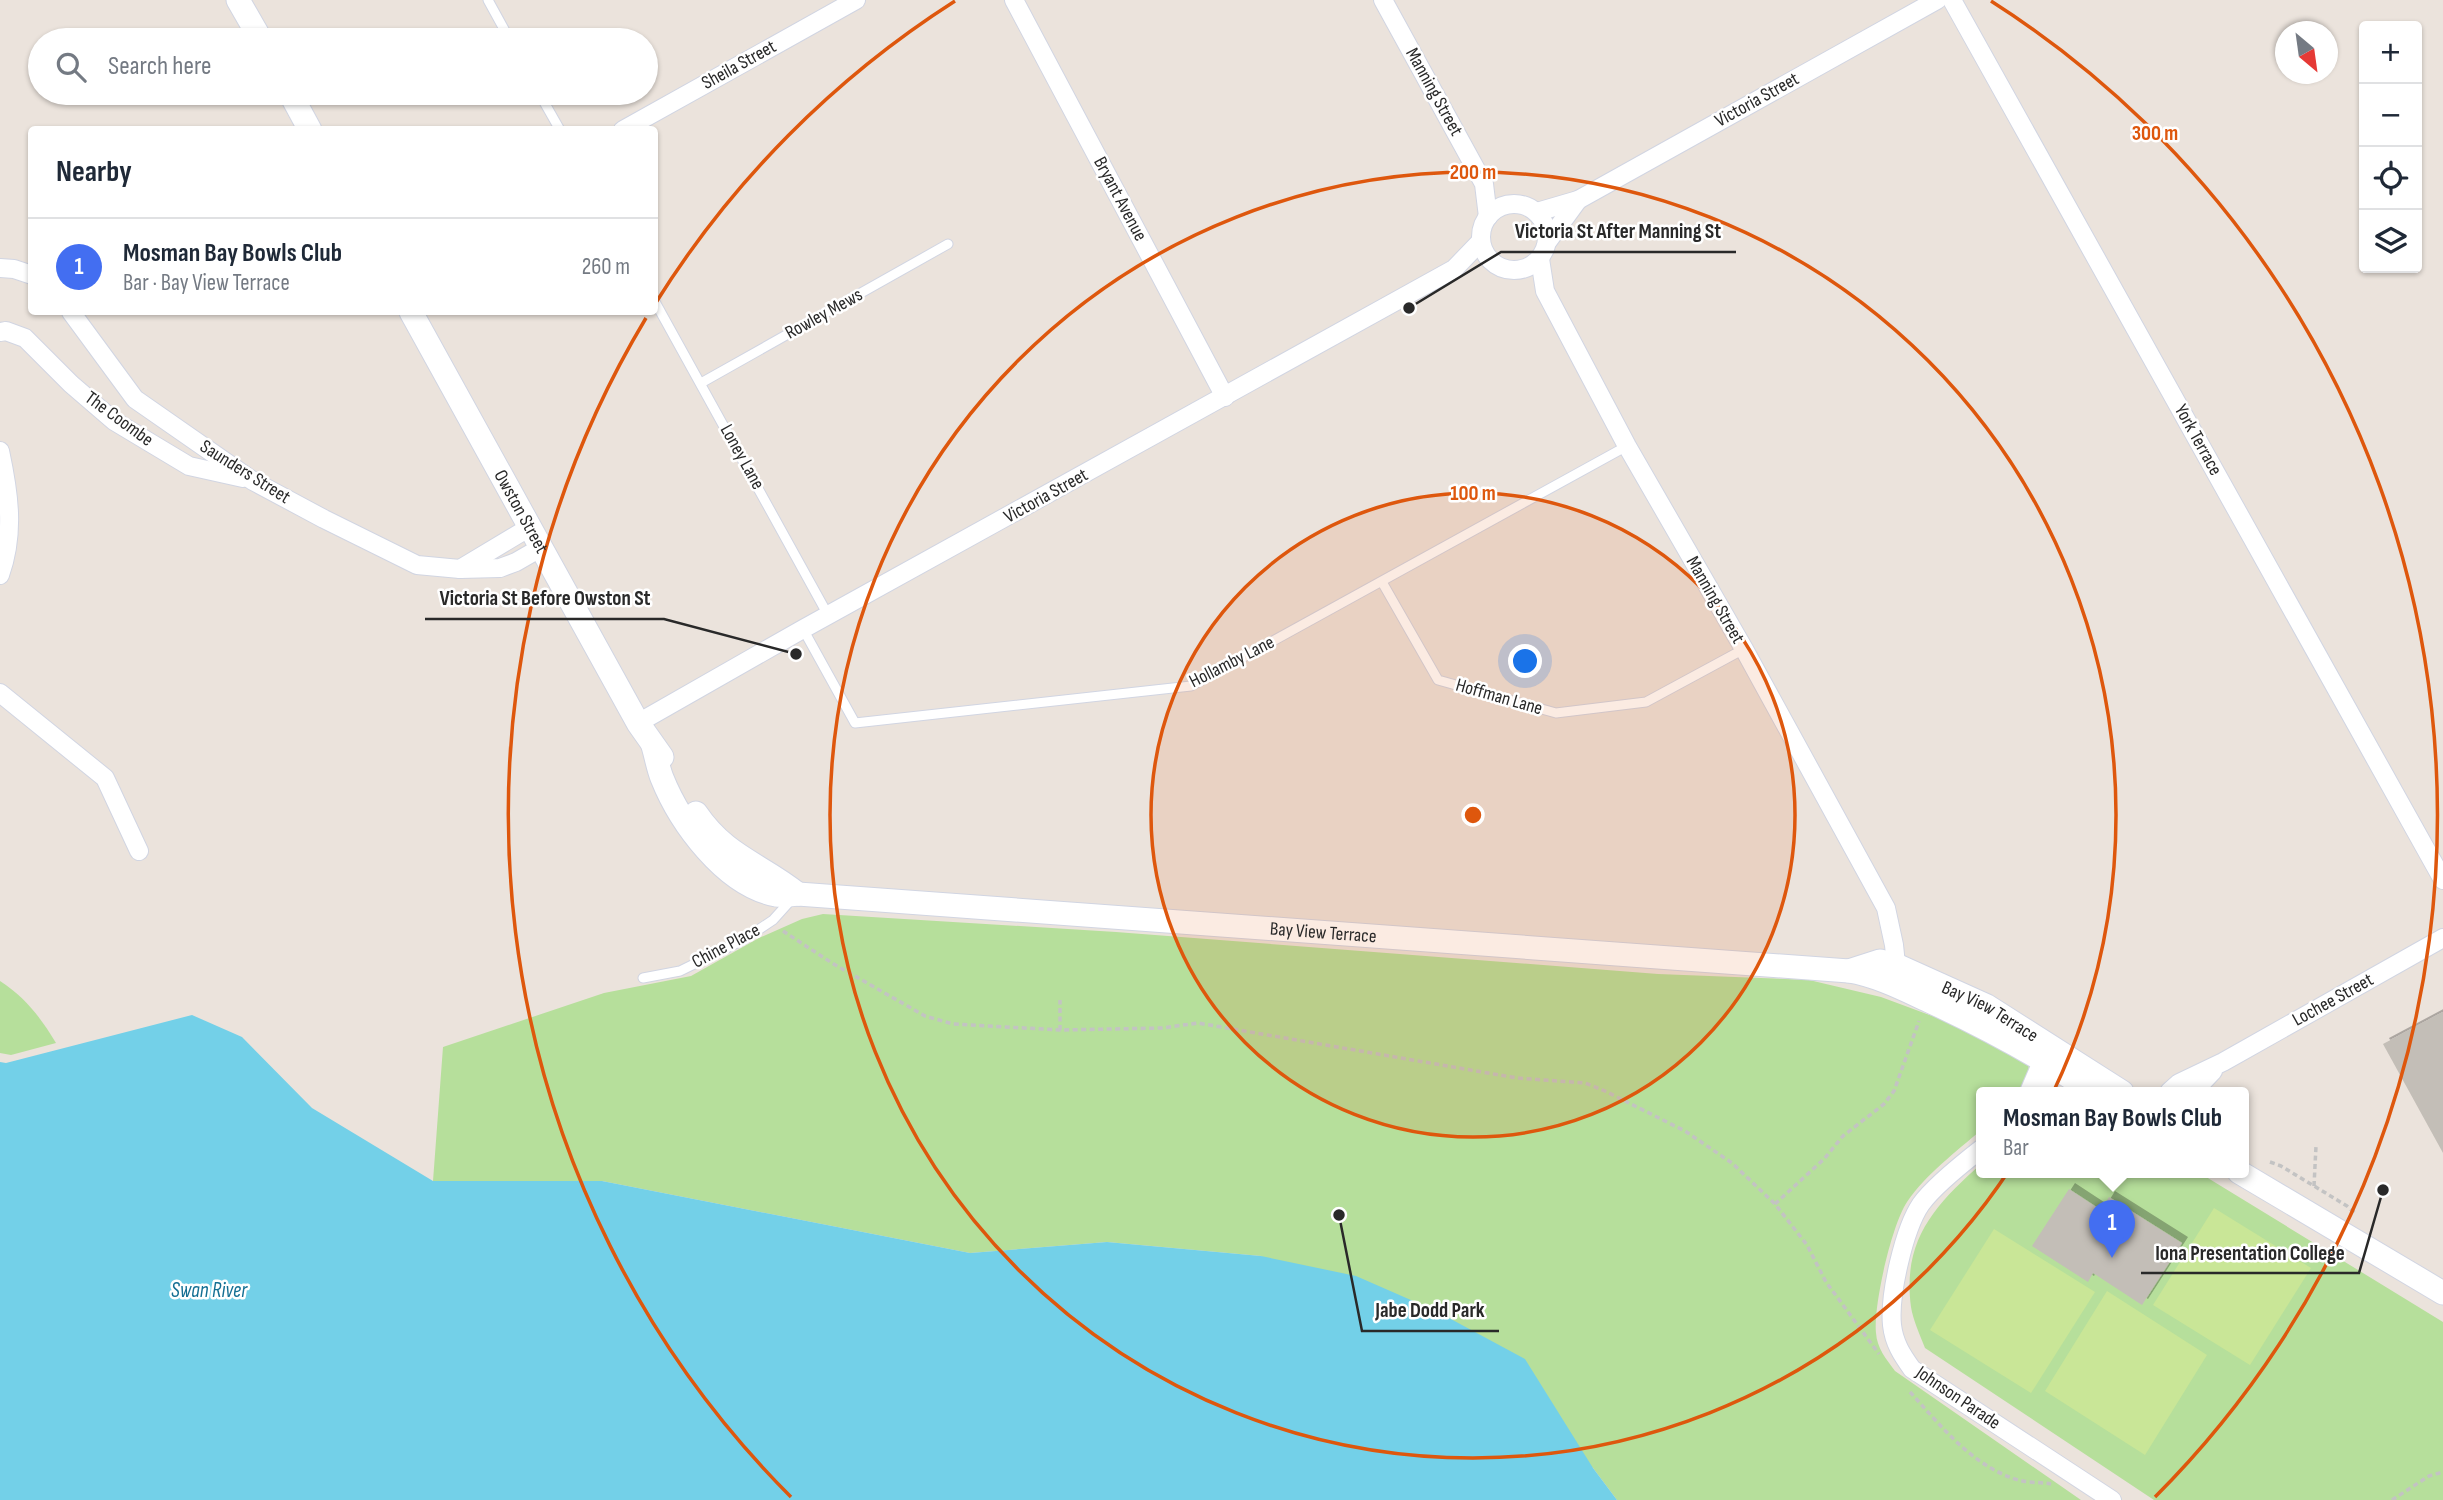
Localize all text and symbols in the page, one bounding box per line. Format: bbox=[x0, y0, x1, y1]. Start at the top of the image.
north arrow bbox=[2275, 21, 2338, 84]
map controls bbox=[2359, 21, 2422, 273]
button: + bbox=[2359, 21, 2422, 84]
search box bbox=[28, 28, 658, 105]
street label: Sheila Street bbox=[698, 35, 780, 95]
street label: Manning Street bbox=[1400, 44, 1468, 140]
icon: search bbox=[52, 48, 90, 86]
text: Search here bbox=[108, 51, 211, 82]
street label: Victoria Street bbox=[1711, 67, 1803, 132]
button: − bbox=[2359, 84, 2422, 147]
text: 300 m bbox=[2132, 121, 2178, 146]
button: locate bbox=[2359, 147, 2422, 210]
street label: Bryant Avenue bbox=[1088, 153, 1152, 245]
text: Nearby bbox=[56, 154, 132, 190]
text: 200 m bbox=[1450, 160, 1496, 185]
callout: Victoria St After Manning St bbox=[1501, 210, 1736, 252]
button: layers bbox=[2359, 210, 2422, 273]
text: Victoria St After Manning St bbox=[1515, 219, 1721, 244]
text: Mosman Bay Bowls Club bbox=[123, 238, 342, 269]
text: 1 bbox=[74, 253, 84, 281]
text: 260 m bbox=[582, 253, 630, 281]
text: Bar · Bay View Terrace bbox=[123, 269, 290, 297]
street label: Rowley Mews bbox=[781, 283, 867, 345]
street label: The Coombe bbox=[80, 387, 158, 451]
street label: York Terrace bbox=[2169, 400, 2227, 480]
street label: Loney Lane bbox=[715, 420, 769, 494]
street label: Saunders Street bbox=[196, 435, 295, 509]
street label: Victoria Street bbox=[1000, 463, 1092, 528]
street label: Owston Street bbox=[489, 466, 554, 557]
text: 100 m bbox=[1450, 481, 1496, 506]
street label: Manning Street bbox=[1681, 552, 1749, 648]
callout: Victoria St Before Owston St bbox=[425, 577, 664, 619]
text: Victoria St Before Owston St bbox=[439, 586, 651, 611]
street label: Hollamby Lane bbox=[1186, 631, 1278, 693]
your location bbox=[1508, 644, 1542, 678]
street label: Hoffman Lane bbox=[1453, 674, 1545, 720]
centre of rings bbox=[1461, 803, 1485, 827]
street label: Bay View Terrace bbox=[1269, 917, 1377, 948]
street label: Chine Place bbox=[688, 919, 764, 973]
street label: Lochee Street bbox=[2289, 968, 2378, 1032]
street label: Bay View Terrace bbox=[1938, 976, 2042, 1047]
popup bbox=[1976, 1087, 2249, 1178]
text: Mosman Bay Bowls Club bbox=[2003, 1103, 2222, 1134]
text: Bar bbox=[2003, 1134, 2029, 1162]
pin: 1 bbox=[2089, 1200, 2135, 1258]
callout: Iona Presentation College bbox=[2141, 1231, 2359, 1273]
text: Iona Presentation College bbox=[2155, 1241, 2345, 1266]
water label: Swan River bbox=[171, 1278, 248, 1303]
callout: Jabe Dodd Park bbox=[1362, 1289, 1499, 1331]
text: Jabe Dodd Park bbox=[1374, 1298, 1485, 1323]
street label: Johnson Parade bbox=[1911, 1361, 2005, 1435]

